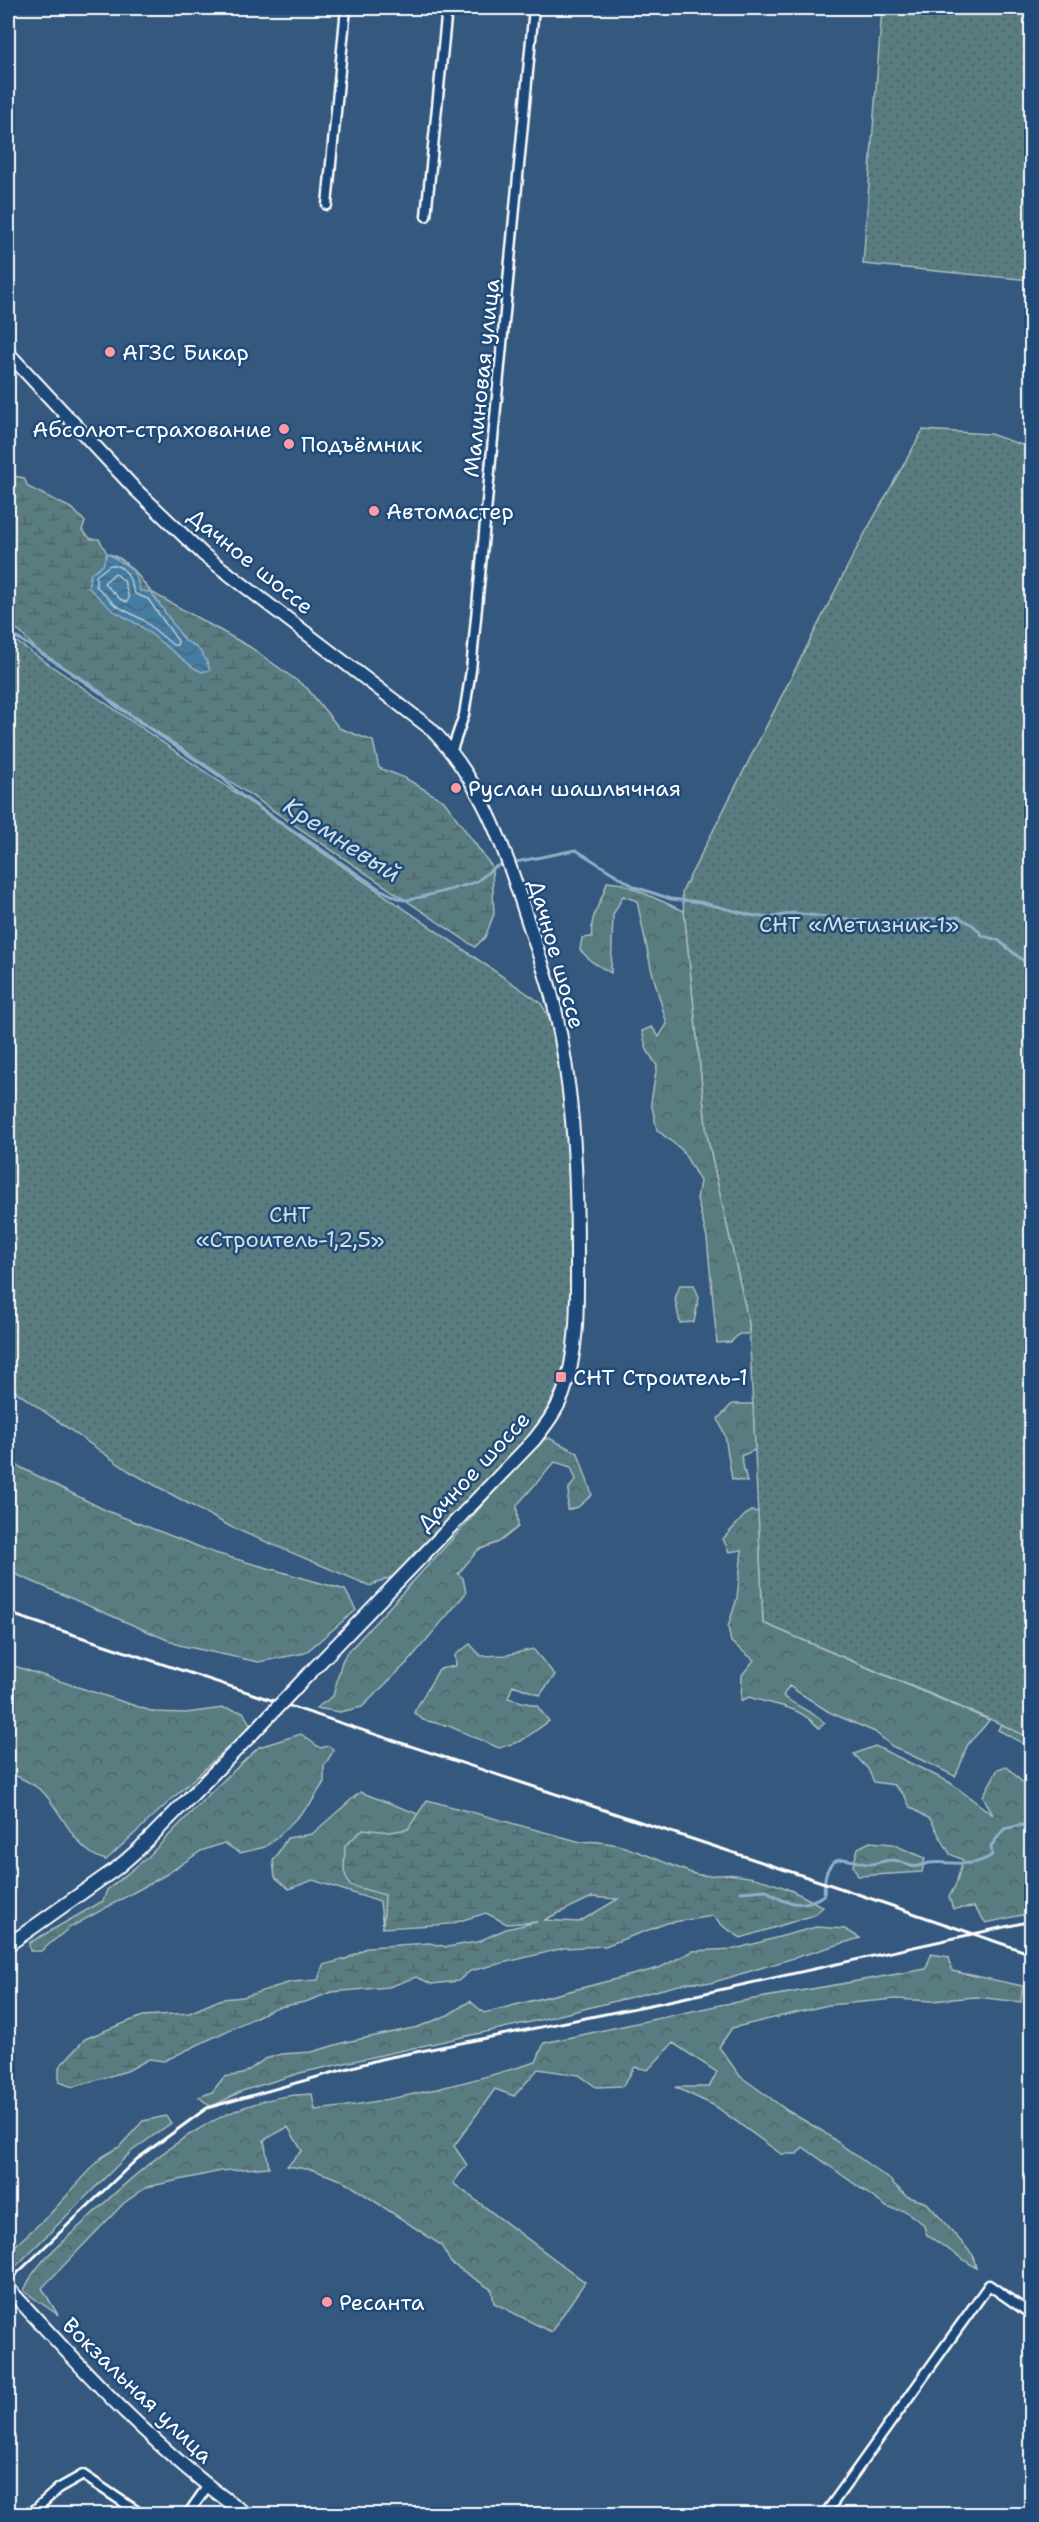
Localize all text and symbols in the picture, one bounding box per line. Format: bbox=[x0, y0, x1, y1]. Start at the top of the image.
street label: Малиновая улица bbox=[457, 277, 506, 479]
place label: АГЗС Бикар bbox=[122, 338, 249, 367]
marker: АГЗС Бикар bbox=[103, 345, 117, 359]
place label: Абсолют-страхование bbox=[32, 415, 272, 444]
marker: Абсолют-страхование bbox=[277, 422, 291, 436]
place label: Подъёмник bbox=[301, 430, 423, 459]
marker: Подъёмник bbox=[282, 437, 296, 451]
place label: Автомастер bbox=[386, 497, 514, 526]
street label: Дачное шоссе bbox=[182, 502, 320, 621]
marker: Автомастер bbox=[367, 504, 381, 518]
place label: Руслан шашлычная bbox=[468, 774, 681, 803]
marker: Руслан шашлычная bbox=[449, 781, 463, 795]
water label: Кремневый bbox=[277, 790, 407, 890]
street label: Дачное шоссе bbox=[521, 876, 592, 1032]
park label: СНТ «Метизник-1» bbox=[759, 910, 959, 939]
park label: СНТ «Строитель-1,2,5» bbox=[196, 1200, 384, 1254]
place label: СНТ Строитель-1 bbox=[573, 1363, 748, 1392]
marker: СНТ Строитель-1 bbox=[554, 1370, 568, 1384]
street label: Дачное шоссе bbox=[410, 1405, 536, 1537]
place label: Ресанта bbox=[339, 2288, 425, 2317]
marker: Ресанта bbox=[320, 2295, 334, 2309]
street label: Вокзальная улица bbox=[56, 2311, 219, 2470]

